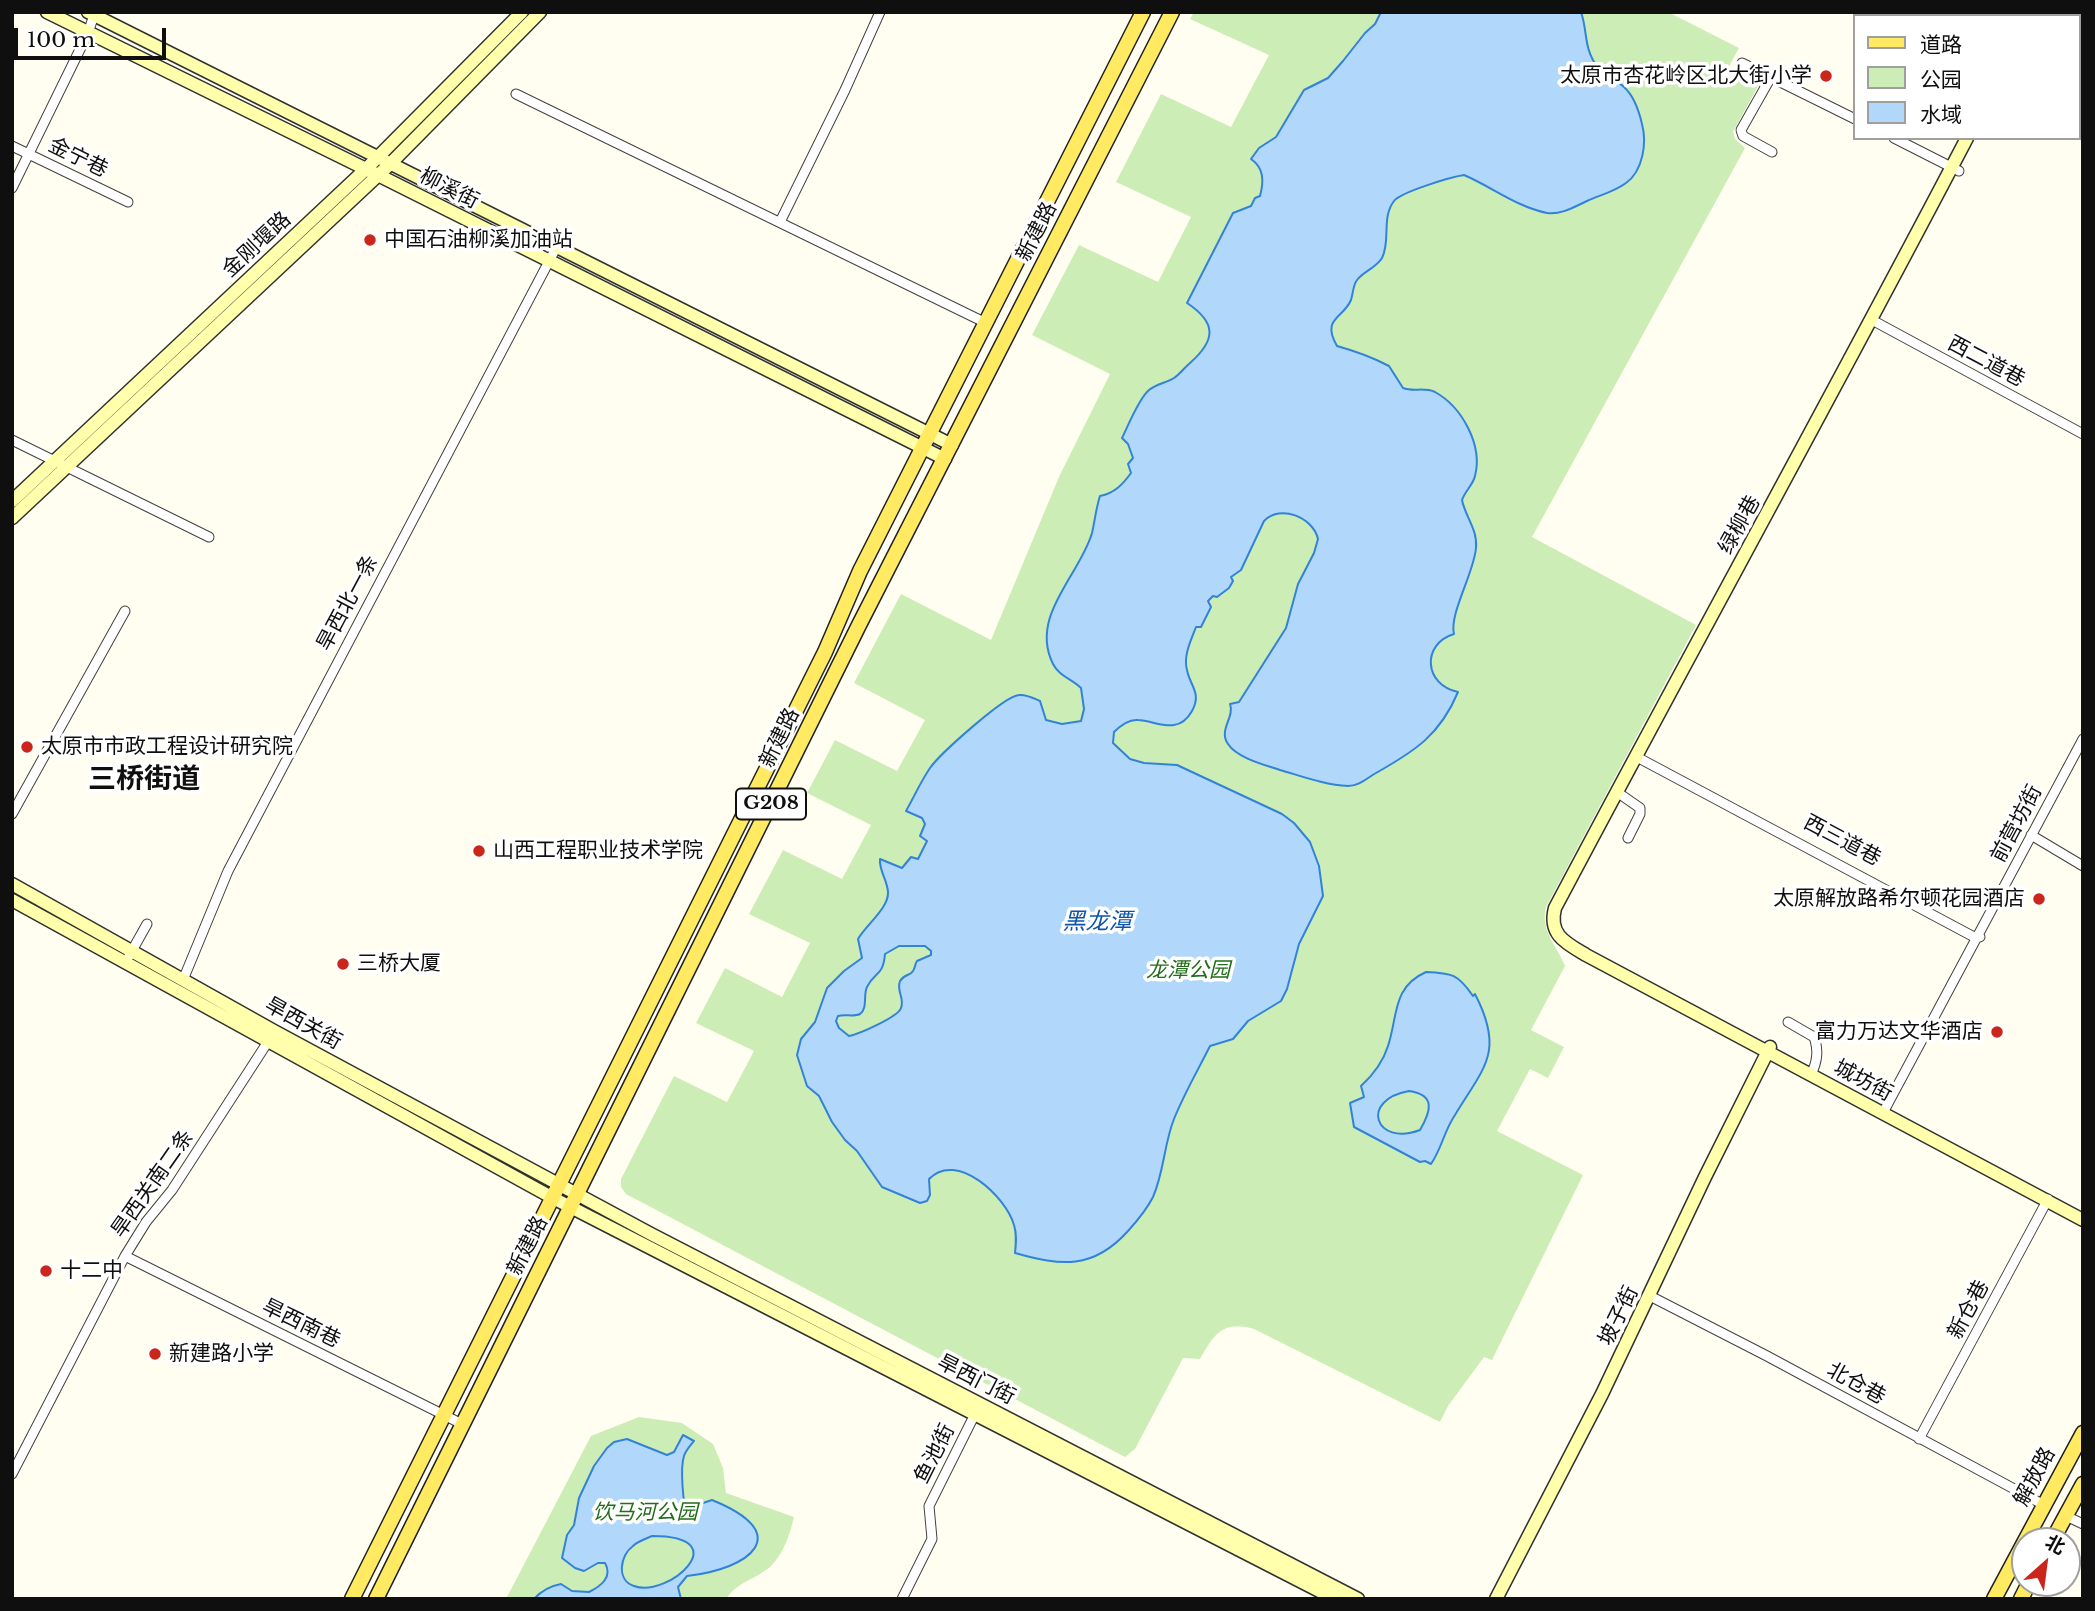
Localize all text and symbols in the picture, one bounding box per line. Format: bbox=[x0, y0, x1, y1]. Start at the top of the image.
scale bar bbox=[18, 14, 170, 58]
legend bbox=[1854, 14, 2081, 140]
text: 100 m bbox=[27, 27, 95, 53]
text: 道路 bbox=[1920, 32, 1962, 58]
place label: 太原市杏花岭区北大街小学 bbox=[1560, 63, 1812, 89]
text: 公园 bbox=[1920, 67, 1962, 93]
marker: 太原市杏花岭区北大街小学 bbox=[1818, 68, 1834, 84]
text: 水域 bbox=[1920, 102, 1962, 128]
street label: 金宁巷 bbox=[44, 133, 112, 183]
street label: 柳溪街 bbox=[415, 163, 483, 215]
street label: 新建路 bbox=[1011, 198, 1063, 266]
street label: 金刚堰路 bbox=[218, 207, 296, 283]
place label: 中国石油柳溪加油站 bbox=[384, 227, 573, 253]
marker: 中国石油柳溪加油站 bbox=[362, 232, 378, 248]
street label: 西二道巷 bbox=[1943, 331, 2029, 393]
street label: 绿柳巷 bbox=[1714, 491, 1766, 559]
street label: 旱西北一条 bbox=[312, 551, 384, 655]
street label: 新建路 bbox=[755, 704, 805, 772]
place label: 太原市市政工程设计研究院 bbox=[41, 734, 293, 760]
marker: 太原市市政工程设计研究院 bbox=[19, 739, 35, 755]
district label: 三桥街道 bbox=[88, 763, 200, 797]
street label: 前营坊街 bbox=[1986, 781, 2048, 867]
road number: G208 bbox=[736, 789, 806, 820]
street label: 西三道巷 bbox=[1799, 810, 1885, 872]
place label: 山西工程职业技术学院 bbox=[493, 838, 703, 864]
marker: 山西工程职业技术学院 bbox=[471, 843, 487, 859]
place label: 太原解放路希尔顿花园酒店 bbox=[1773, 886, 2025, 912]
marker: 太原解放路希尔顿花园酒店 bbox=[2031, 891, 2047, 907]
water label: 黑龙潭 bbox=[1063, 909, 1131, 937]
place label: 三桥大厦 bbox=[357, 951, 441, 977]
marker: 三桥大厦 bbox=[335, 956, 351, 972]
park label: 龙潭公园 bbox=[1146, 958, 1230, 984]
street label: 旱西关街 bbox=[260, 993, 346, 1055]
place label: 富力万达文华酒店 bbox=[1815, 1019, 1983, 1045]
marker: 富力万达文华酒店 bbox=[1989, 1024, 2005, 1040]
street label: 城坊街 bbox=[1829, 1055, 1897, 1107]
street label: 旱西关南二条 bbox=[107, 1125, 199, 1243]
street label: 新建路 bbox=[502, 1212, 554, 1280]
place label: 十二中 bbox=[60, 1258, 123, 1284]
marker: 十二中 bbox=[38, 1263, 54, 1279]
street label: 新仓巷 bbox=[1943, 1276, 1995, 1344]
street label: 坡子街 bbox=[1594, 1282, 1644, 1350]
street label: 旱西南巷 bbox=[258, 1294, 344, 1354]
place label: 新建路小学 bbox=[169, 1341, 274, 1367]
marker: 新建路小学 bbox=[147, 1346, 163, 1362]
street label: 旱西门街 bbox=[933, 1350, 1019, 1410]
street label: 北仓巷 bbox=[1822, 1358, 1890, 1410]
street label: 鱼池街 bbox=[909, 1420, 961, 1488]
street label: 解放路 bbox=[2009, 1443, 2061, 1511]
park label: 饮马河公园 bbox=[593, 1500, 697, 1526]
north arrow bbox=[2011, 1527, 2081, 1597]
text: 北 bbox=[2041, 1530, 2069, 1559]

